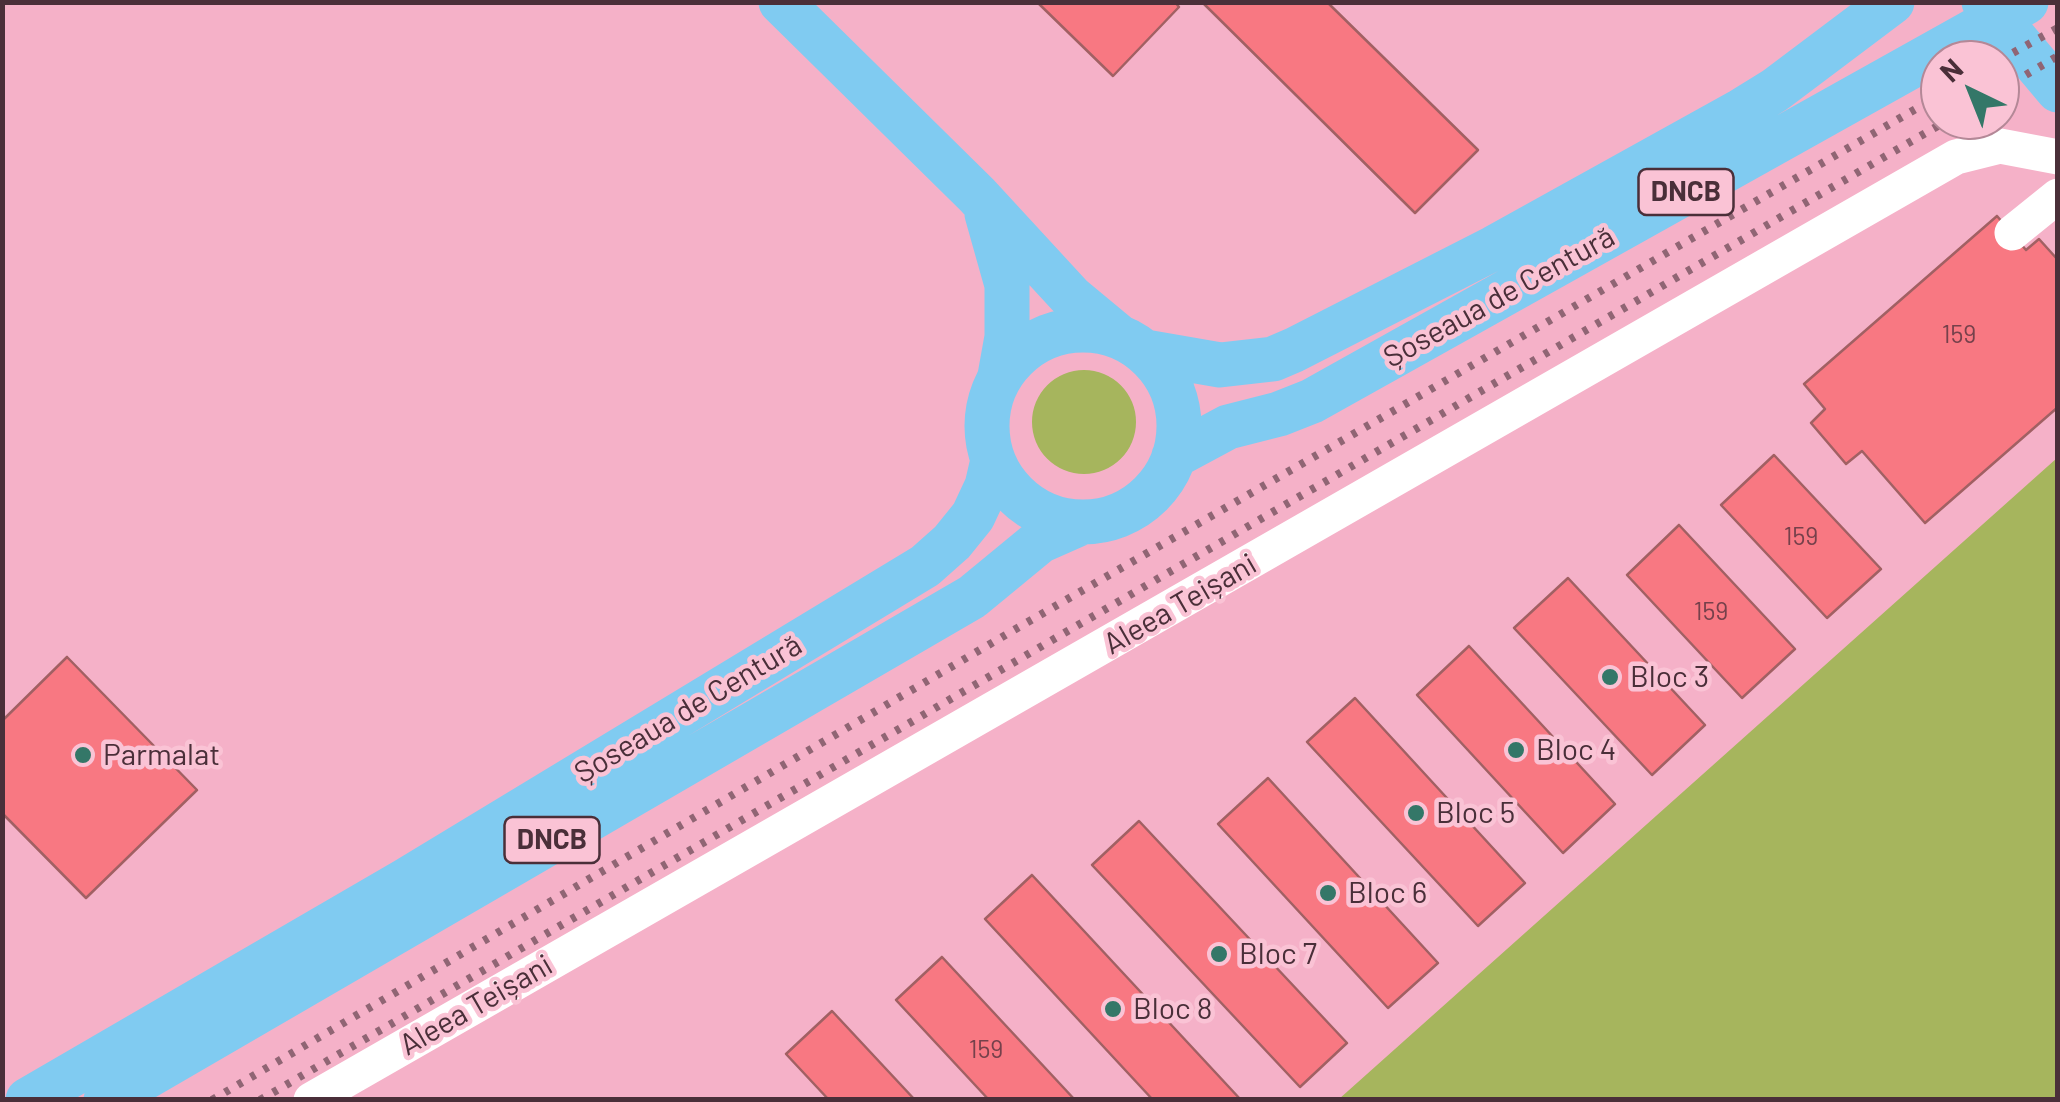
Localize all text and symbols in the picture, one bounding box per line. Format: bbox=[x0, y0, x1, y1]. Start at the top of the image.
north arrow bbox=[1920, 40, 2020, 140]
text: N bbox=[1932, 51, 1969, 88]
road number: DNCB bbox=[1638, 169, 1734, 215]
street label: Șoseaua de Centură bbox=[1377, 219, 1621, 375]
house number: 159 bbox=[1942, 320, 1976, 350]
house number: 159 bbox=[1784, 522, 1818, 552]
street label: Aleea Teișani bbox=[1097, 546, 1263, 662]
house number: 159 bbox=[1694, 597, 1728, 627]
street label: Șoseaua de Centură bbox=[568, 627, 808, 791]
place label: Bloc 3 bbox=[1630, 659, 1709, 695]
marker: Bloc 3 bbox=[1599, 666, 1621, 688]
place label: Bloc 4 bbox=[1536, 732, 1616, 768]
place label: Parmalat bbox=[103, 737, 220, 773]
marker: Bloc 4 bbox=[1505, 739, 1527, 761]
marker: Parmalat bbox=[72, 744, 94, 766]
place label: Bloc 5 bbox=[1436, 795, 1515, 831]
marker: Bloc 5 bbox=[1405, 802, 1427, 824]
road number: DNCB bbox=[504, 817, 600, 863]
place label: Bloc 6 bbox=[1348, 875, 1427, 911]
marker: Bloc 6 bbox=[1317, 882, 1339, 904]
place label: Bloc 7 bbox=[1239, 936, 1317, 972]
marker: Bloc 7 bbox=[1208, 943, 1230, 965]
street label: Aleea Teișani bbox=[393, 947, 559, 1063]
place label: Bloc 8 bbox=[1133, 991, 1212, 1027]
marker: Bloc 8 bbox=[1102, 998, 1124, 1020]
house number: 159 bbox=[969, 1035, 1003, 1065]

